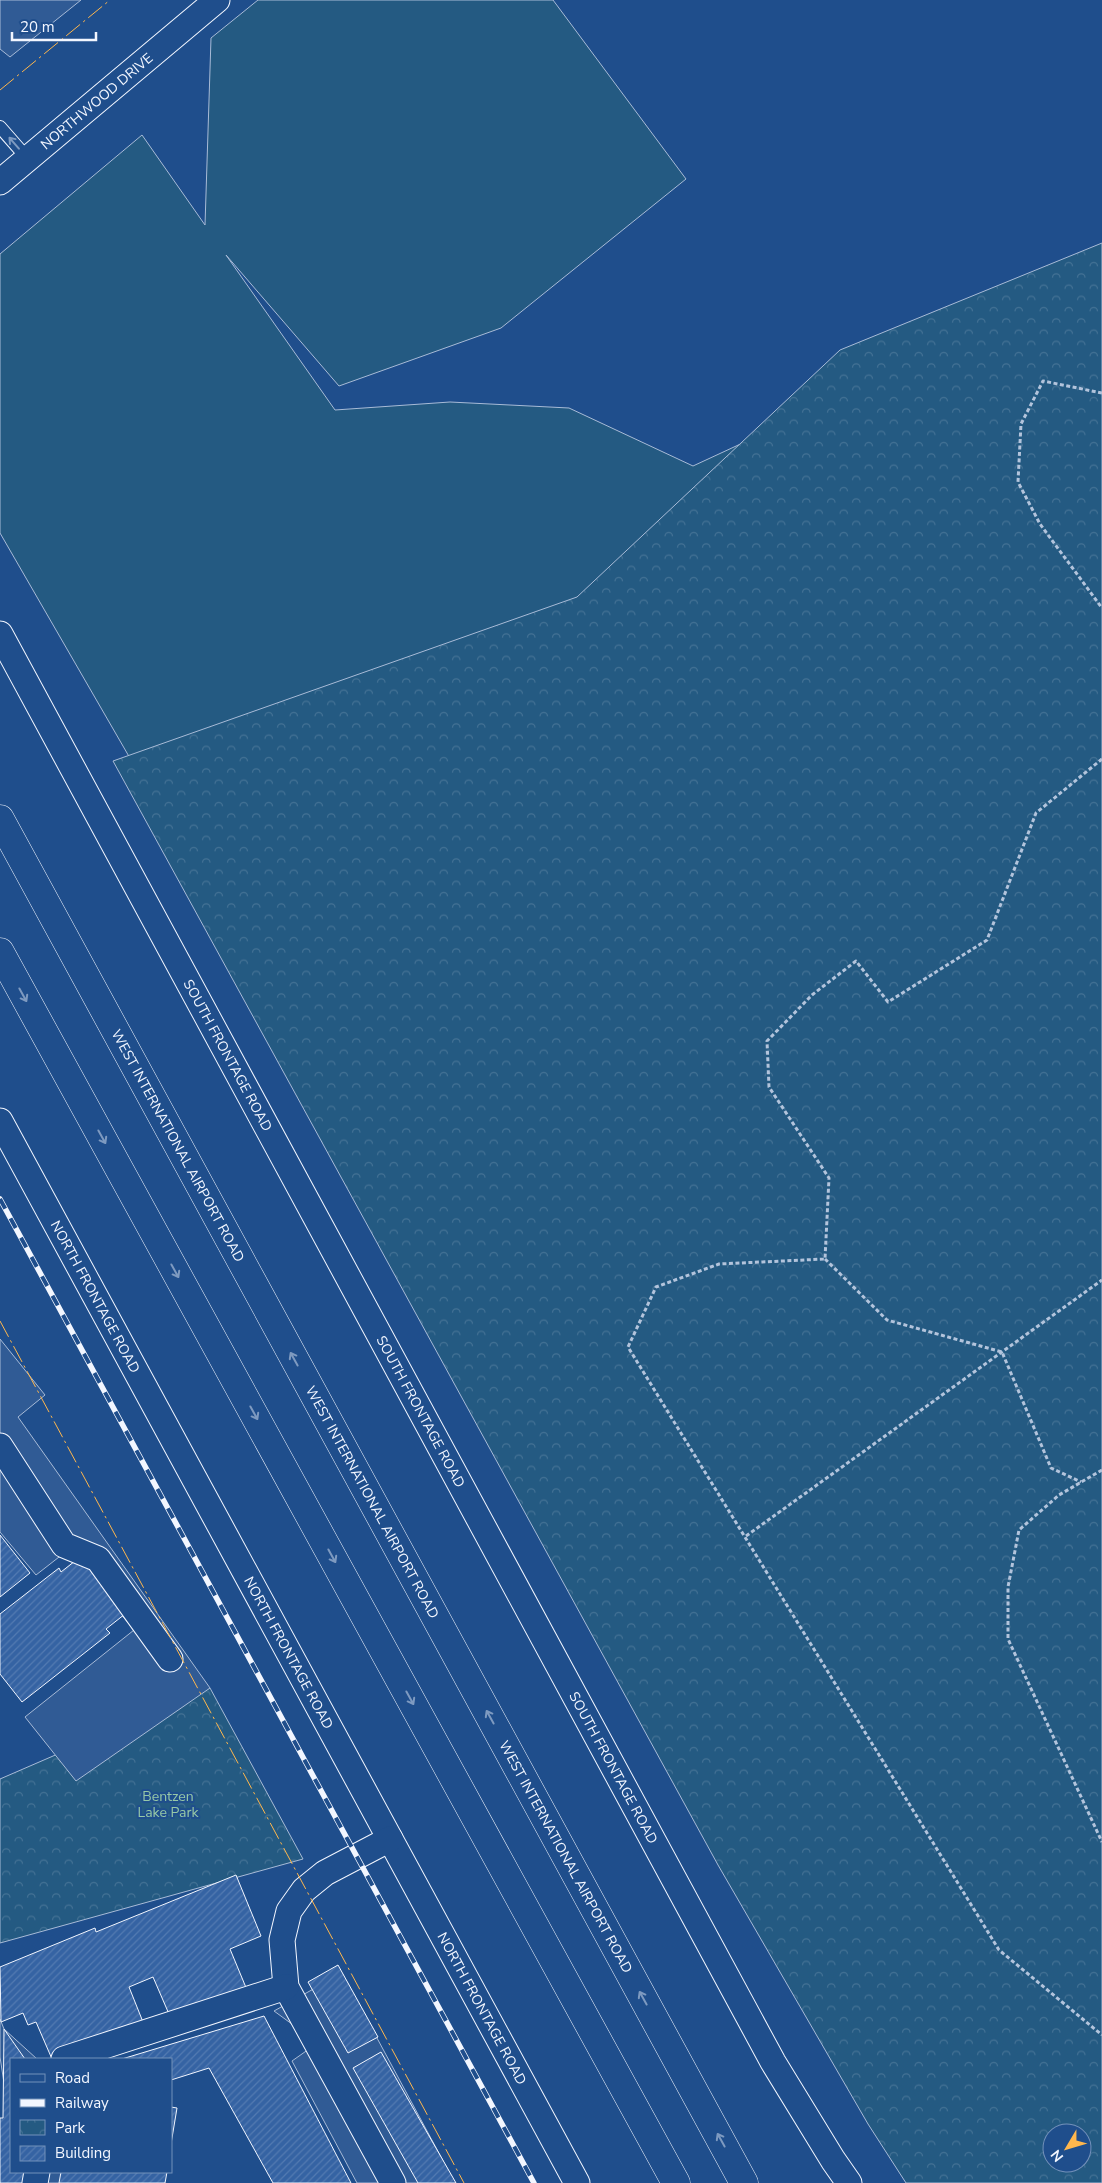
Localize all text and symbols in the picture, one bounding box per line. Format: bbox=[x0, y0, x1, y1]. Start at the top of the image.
scale bar bbox=[12, 10, 96, 42]
text: 20 m bbox=[20, 17, 55, 37]
street label: NORTHWOOD DRIVE bbox=[36, 48, 157, 154]
one-way arrow bbox=[8, 137, 19, 150]
street label: SOUTH FRONTAGE ROAD bbox=[179, 976, 277, 1135]
one-way arrow bbox=[19, 987, 29, 1001]
street label: WEST INTERNATIONAL AIRPORT ROAD bbox=[107, 1026, 249, 1265]
one-way arrow bbox=[98, 1129, 107, 1144]
street label: NORTH FRONTAGE ROAD bbox=[46, 1217, 145, 1376]
one-way arrow bbox=[171, 1263, 181, 1278]
street label: SOUTH FRONTAGE ROAD bbox=[372, 1332, 470, 1491]
one-way arrow bbox=[289, 1352, 299, 1367]
street label: WEST INTERNATIONAL AIRPORT ROAD bbox=[301, 1382, 444, 1622]
one-way arrow bbox=[249, 1406, 259, 1420]
one-way arrow bbox=[328, 1548, 337, 1563]
street label: NORTH FRONTAGE ROAD bbox=[240, 1573, 338, 1732]
street label: SOUTH FRONTAGE ROAD bbox=[565, 1688, 662, 1847]
one-way arrow bbox=[405, 1691, 415, 1706]
one-way arrow bbox=[484, 1710, 494, 1724]
street label: WEST INTERNATIONAL AIRPORT ROAD bbox=[495, 1737, 637, 1976]
park label: Bentzen Lake Park bbox=[138, 1787, 199, 1822]
street label: NORTH FRONTAGE ROAD bbox=[433, 1929, 531, 2088]
one-way arrow bbox=[638, 1990, 648, 2005]
legend bbox=[10, 2058, 172, 2173]
text: Road bbox=[55, 2068, 90, 2088]
text: Railway bbox=[55, 2093, 109, 2113]
text: Park bbox=[55, 2118, 85, 2138]
north arrow bbox=[1042, 2123, 1092, 2173]
one-way arrow bbox=[716, 2133, 726, 2148]
text: Building bbox=[55, 2143, 111, 2163]
text: N bbox=[1046, 2146, 1068, 2166]

